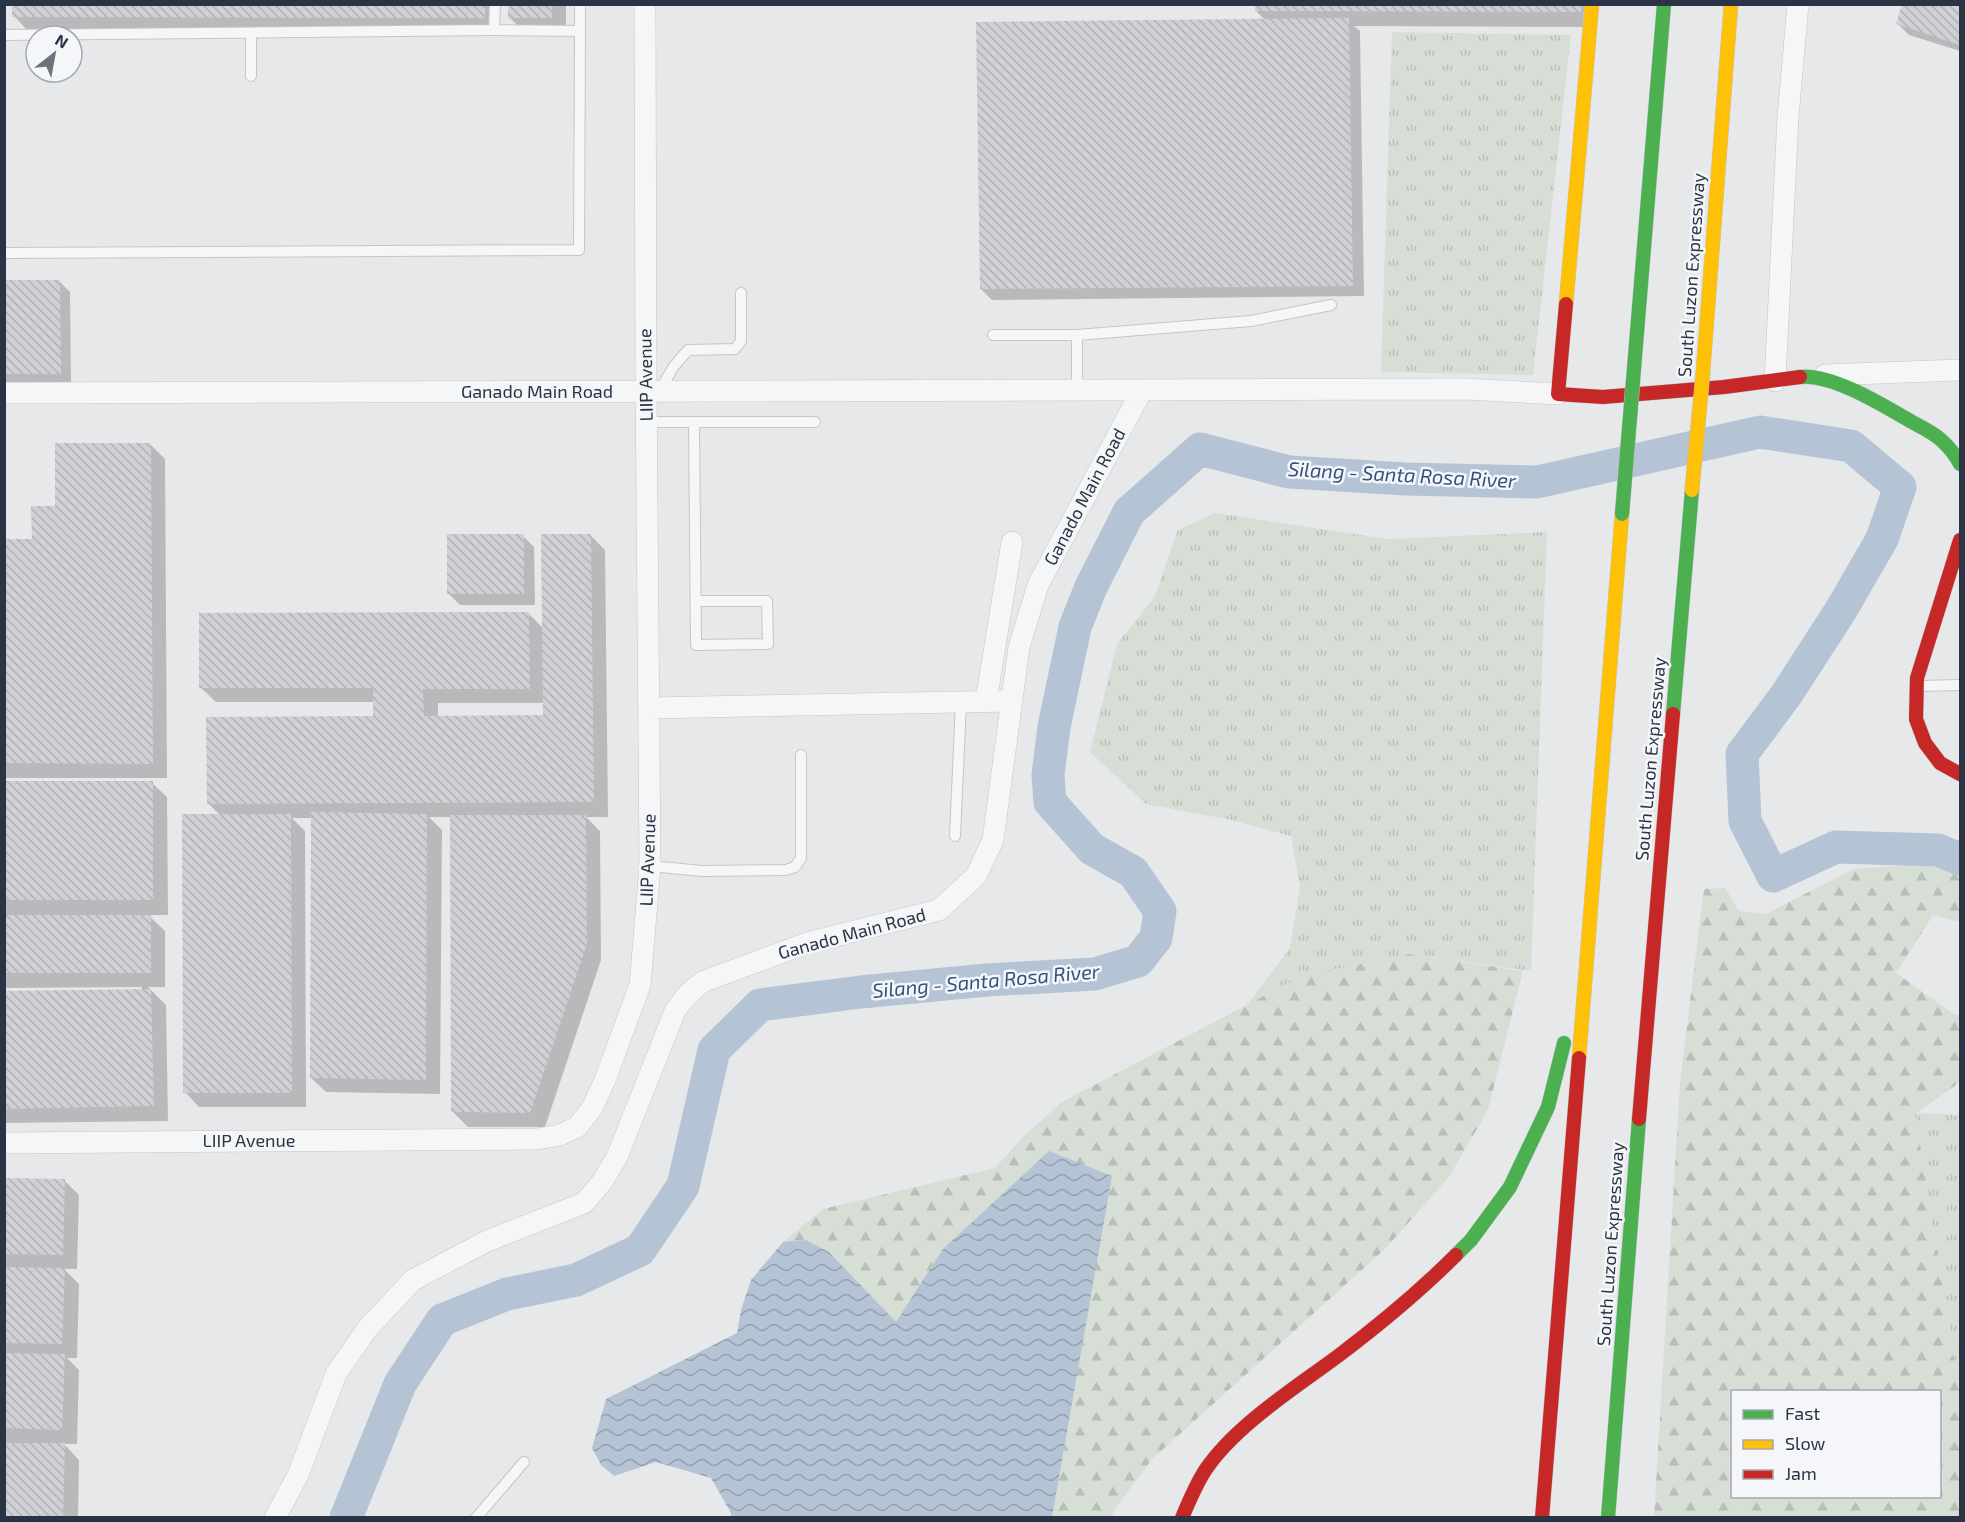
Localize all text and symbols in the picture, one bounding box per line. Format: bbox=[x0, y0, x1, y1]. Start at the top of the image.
north arrow bbox=[24, 24, 84, 84]
text: N bbox=[52, 30, 72, 52]
street label: South Luzon Expressway bbox=[1673, 172, 1709, 378]
street label: LIIP Avenue bbox=[633, 328, 657, 422]
street label: Ganado Main Road bbox=[461, 380, 613, 402]
street label: Ganado Main Road bbox=[1039, 424, 1130, 569]
water label: Silang - Santa Rosa River bbox=[1287, 456, 1518, 492]
street label: South Luzon Expressway bbox=[1630, 656, 1670, 862]
street label: LIIP Avenue bbox=[634, 813, 660, 907]
street label: Ganado Main Road bbox=[775, 903, 928, 963]
water label: Silang - Santa Rosa River bbox=[871, 958, 1102, 1002]
street label: LIIP Avenue bbox=[203, 1129, 295, 1151]
street label: South Luzon Expressway bbox=[1592, 1141, 1628, 1347]
legend bbox=[1731, 1390, 1941, 1498]
text: Fast bbox=[1785, 1402, 1820, 1424]
text: Slow bbox=[1785, 1432, 1826, 1454]
text: Jam bbox=[1785, 1462, 1817, 1484]

